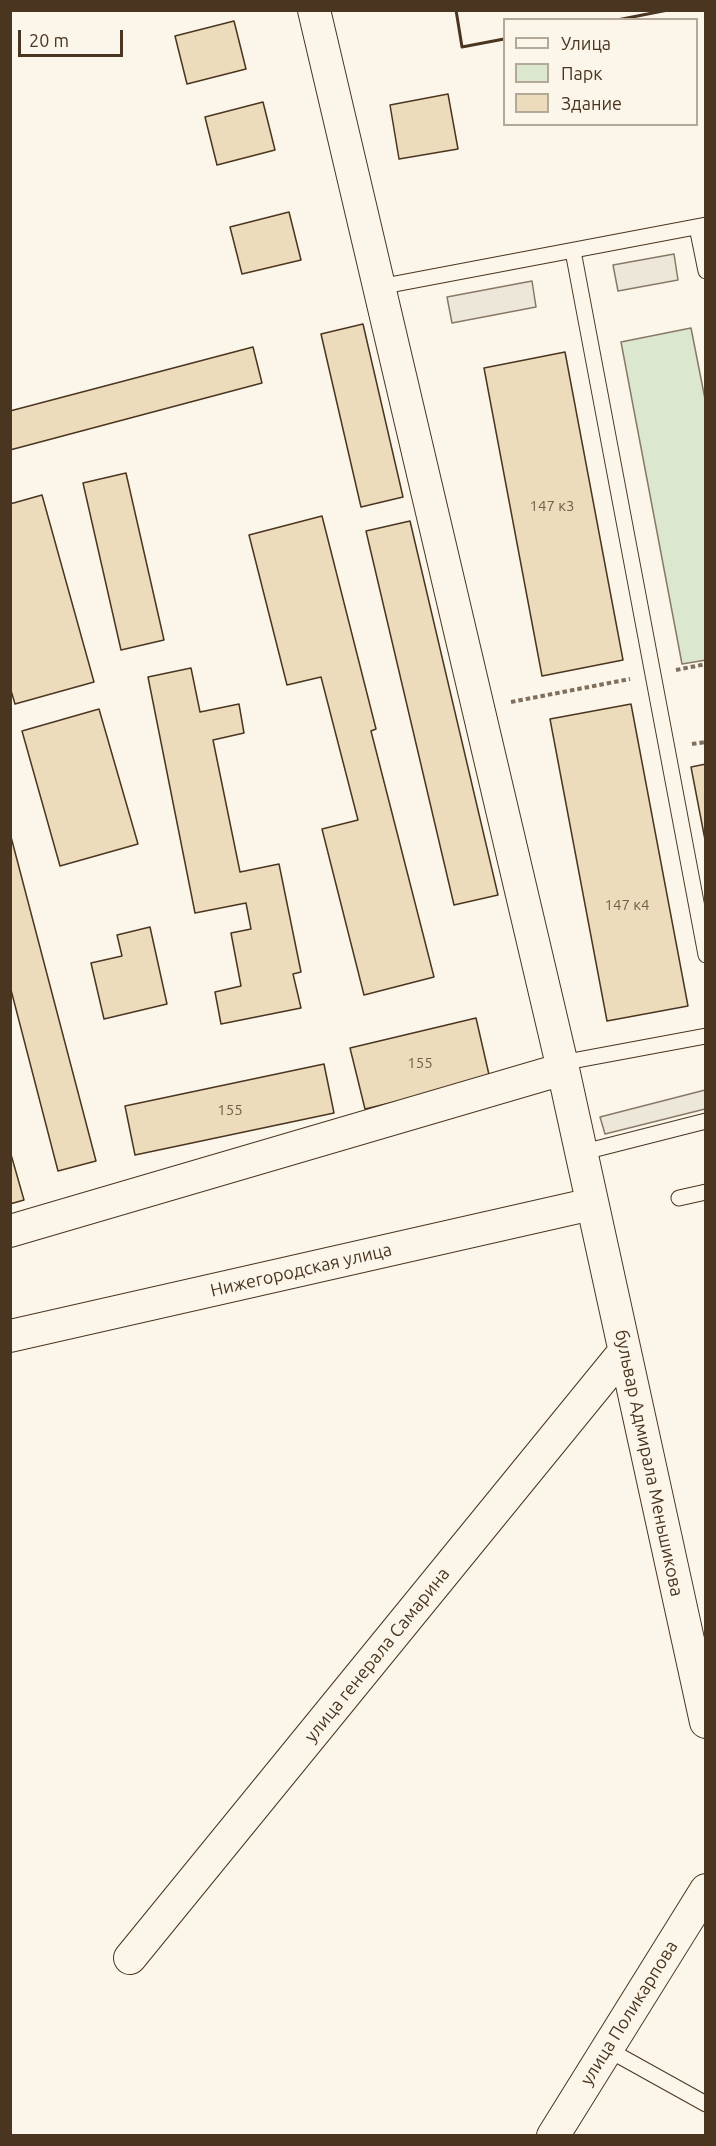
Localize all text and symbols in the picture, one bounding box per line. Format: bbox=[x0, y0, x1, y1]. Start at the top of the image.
scale bar bbox=[21, 18, 126, 56]
legend bbox=[503, 18, 698, 126]
text: 20 m bbox=[29, 30, 69, 50]
text: Улица bbox=[561, 33, 611, 53]
text: Парк bbox=[561, 63, 602, 83]
text: Здание bbox=[561, 93, 622, 113]
house number: 147 к3 bbox=[530, 497, 574, 515]
house number: 147 к4 bbox=[605, 896, 649, 914]
house number: 155 bbox=[407, 1054, 433, 1072]
house number: 155 bbox=[217, 1101, 243, 1119]
street label: Нижегородская улица bbox=[208, 1239, 394, 1301]
street label: бульвар Адмирала Меньшикова bbox=[610, 1328, 688, 1598]
street label: улица генерала Самарина bbox=[300, 1563, 454, 1747]
street label: улица Поликарпова bbox=[576, 1937, 682, 2089]

